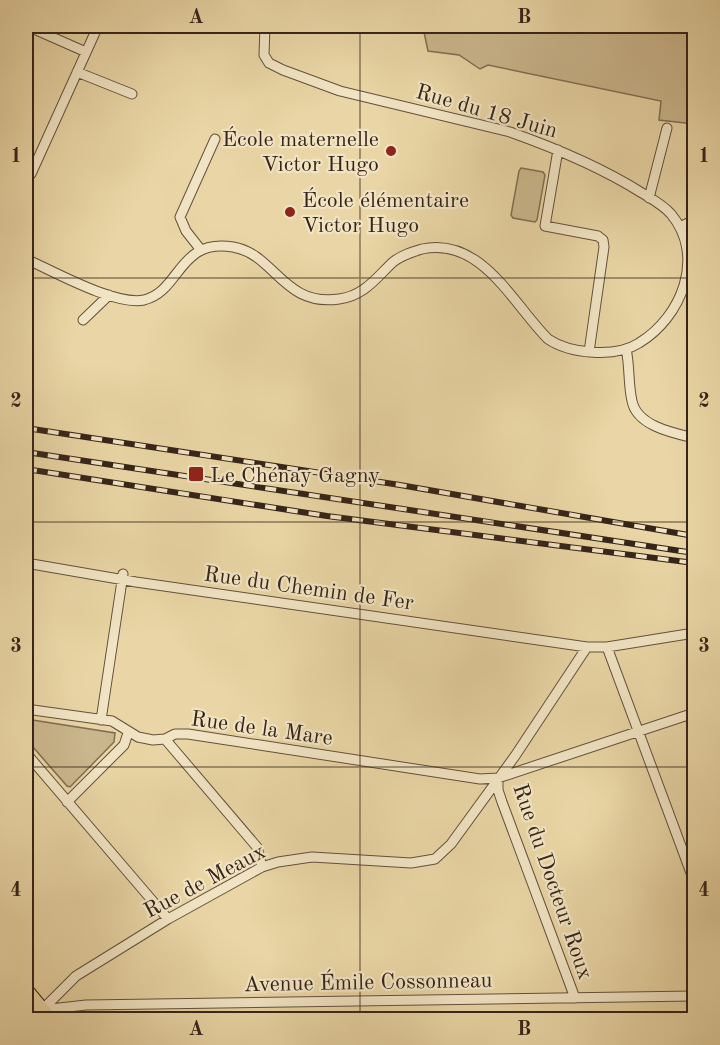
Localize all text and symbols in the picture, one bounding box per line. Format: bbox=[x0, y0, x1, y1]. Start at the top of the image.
text: A bbox=[188, 8, 204, 28]
text: B bbox=[517, 8, 531, 28]
street label: Rue du 18 Juin bbox=[413, 81, 560, 143]
place label: École maternelle Victor Hugo bbox=[222, 126, 379, 176]
marker: École maternelle Victor Hugo bbox=[384, 144, 398, 158]
text: 1 bbox=[10, 147, 22, 167]
text: 1 bbox=[698, 147, 710, 167]
place label: École élémentaire Victor Hugo bbox=[302, 187, 469, 237]
marker: École élémentaire Victor Hugo bbox=[283, 205, 297, 219]
text: 2 bbox=[10, 392, 22, 412]
text: 2 bbox=[698, 392, 710, 412]
marker: Le Chénay Gagny bbox=[187, 465, 205, 483]
place label: Le Chénay Gagny bbox=[210, 465, 381, 487]
street label: Rue du Chemin de Fer bbox=[202, 563, 415, 615]
text: 3 bbox=[10, 637, 22, 657]
text: 3 bbox=[698, 637, 710, 657]
street label: Rue de la Mare bbox=[189, 708, 334, 750]
street label: Rue du Docteur Roux bbox=[508, 781, 596, 982]
street label: Rue de Meaux bbox=[141, 841, 269, 923]
text: 4 bbox=[10, 881, 22, 901]
text: 4 bbox=[698, 881, 710, 901]
street label: Avenue Émile Cossonneau bbox=[243, 967, 493, 996]
text: A bbox=[188, 1020, 204, 1040]
text: B bbox=[517, 1020, 531, 1040]

